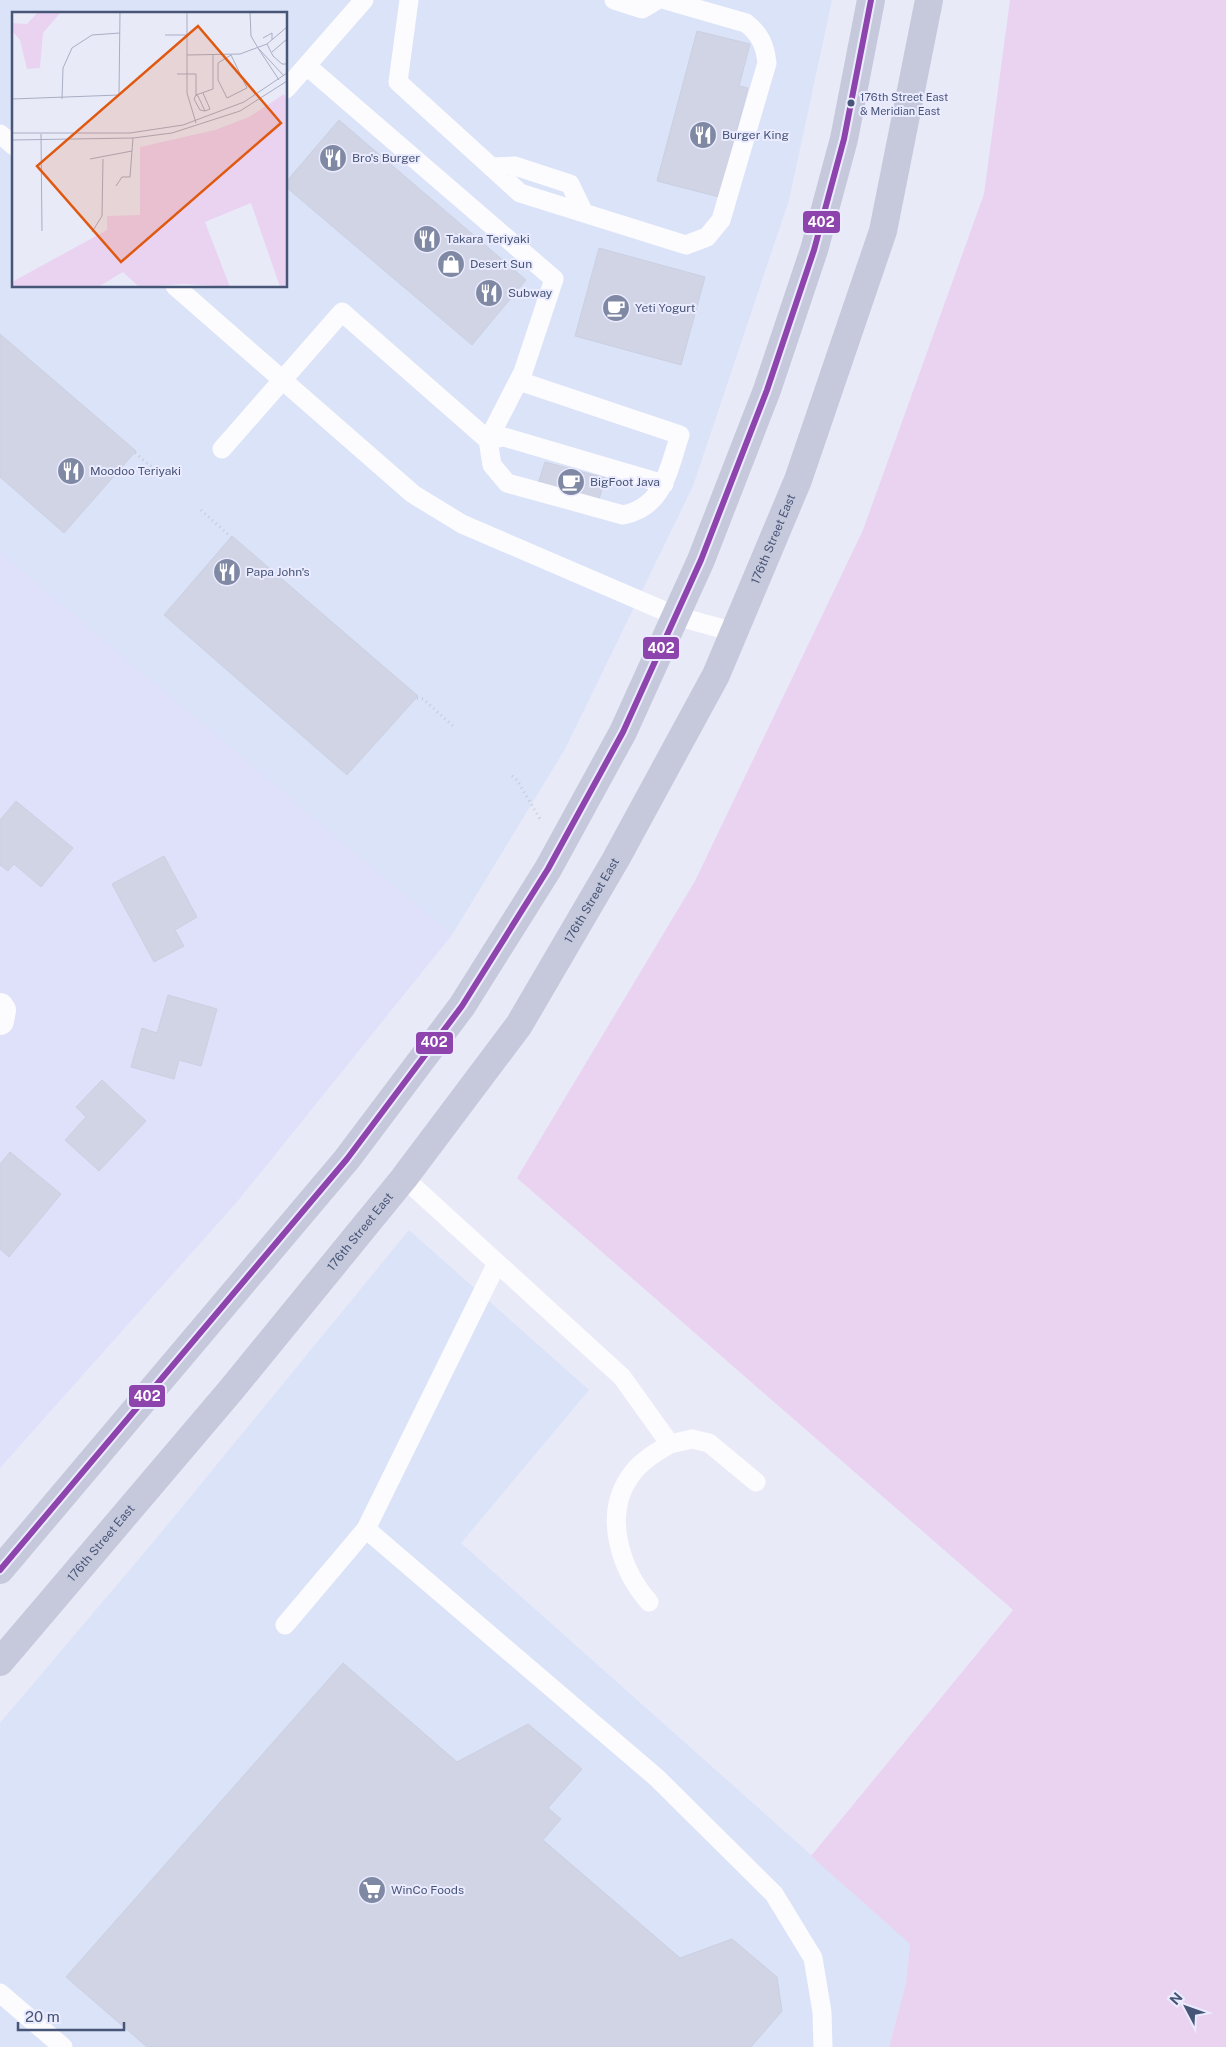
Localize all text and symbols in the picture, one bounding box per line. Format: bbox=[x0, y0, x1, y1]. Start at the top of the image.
inset map bbox=[12, 12, 288, 288]
place label: 176th Street East & Meridian East bbox=[860, 91, 948, 117]
marker: 176th Street East & Meridian East bbox=[846, 98, 856, 108]
restaurant icon: Burger King bbox=[688, 120, 718, 150]
place label: Burger King bbox=[722, 128, 789, 142]
restaurant icon: Bro's Burger bbox=[318, 143, 348, 173]
place label: Bro's Burger bbox=[352, 151, 420, 165]
line badge: 402 bbox=[802, 210, 841, 234]
text: 402 bbox=[807, 214, 835, 230]
restaurant icon: Takara Teriyaki bbox=[412, 224, 442, 254]
place label: Takara Teriyaki bbox=[446, 232, 530, 246]
shop icon: Desert Sun bbox=[436, 249, 466, 279]
place label: Desert Sun bbox=[470, 257, 532, 271]
restaurant icon: Subway bbox=[474, 278, 504, 308]
place label: Subway bbox=[508, 286, 553, 300]
cafe icon: Yeti Yogurt bbox=[601, 293, 631, 323]
place label: Yeti Yogurt bbox=[635, 301, 696, 315]
restaurant icon: Moodoo Teriyaki bbox=[56, 456, 86, 486]
place label: Moodoo Teriyaki bbox=[90, 464, 181, 478]
cafe icon: BigFoot Java bbox=[556, 467, 586, 497]
place label: BigFoot Java bbox=[590, 475, 660, 489]
street label: 176th Street East bbox=[748, 492, 798, 586]
restaurant icon: Papa John's bbox=[212, 557, 242, 587]
place label: Papa John's bbox=[246, 565, 310, 579]
line badge: 402 bbox=[642, 636, 680, 660]
text: 402 bbox=[647, 640, 675, 656]
street label: 176th Street East bbox=[561, 855, 622, 946]
line badge: 402 bbox=[415, 1031, 454, 1055]
text: 402 bbox=[420, 1034, 448, 1050]
street label: 176th Street East bbox=[324, 1190, 396, 1274]
line badge: 402 bbox=[128, 1384, 166, 1408]
text: 402 bbox=[133, 1388, 161, 1404]
street label: 176th Street East bbox=[64, 1502, 138, 1584]
supermarket icon: WinCo Foods bbox=[357, 1875, 387, 1905]
place label: WinCo Foods bbox=[391, 1883, 464, 1897]
north arrow bbox=[1161, 1982, 1211, 2032]
text: N bbox=[1167, 1989, 1186, 2008]
scale bar bbox=[18, 2000, 124, 2032]
text: 20 m bbox=[25, 2008, 60, 2025]

